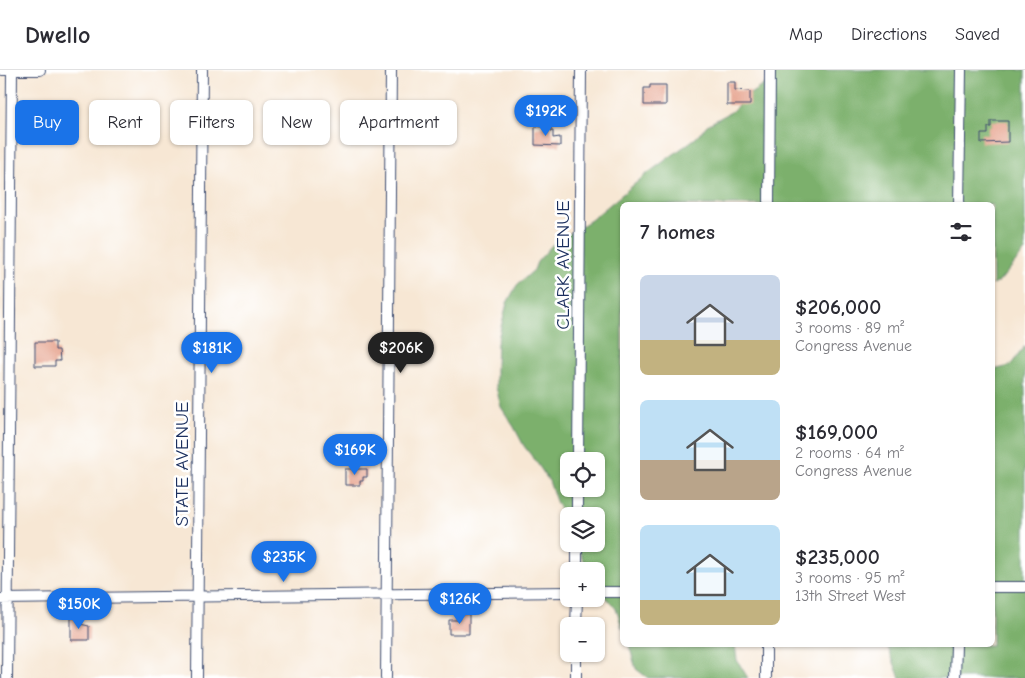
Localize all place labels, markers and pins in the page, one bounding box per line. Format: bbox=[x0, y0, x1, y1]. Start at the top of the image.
pin: $192K bbox=[511, 94, 581, 137]
pin: $181K bbox=[177, 332, 247, 374]
pin: $206K bbox=[366, 332, 436, 374]
pin: $169K bbox=[320, 434, 390, 476]
pin: $235K bbox=[249, 540, 319, 583]
pin: $126K bbox=[425, 582, 495, 625]
pin: $150K bbox=[44, 588, 114, 630]

